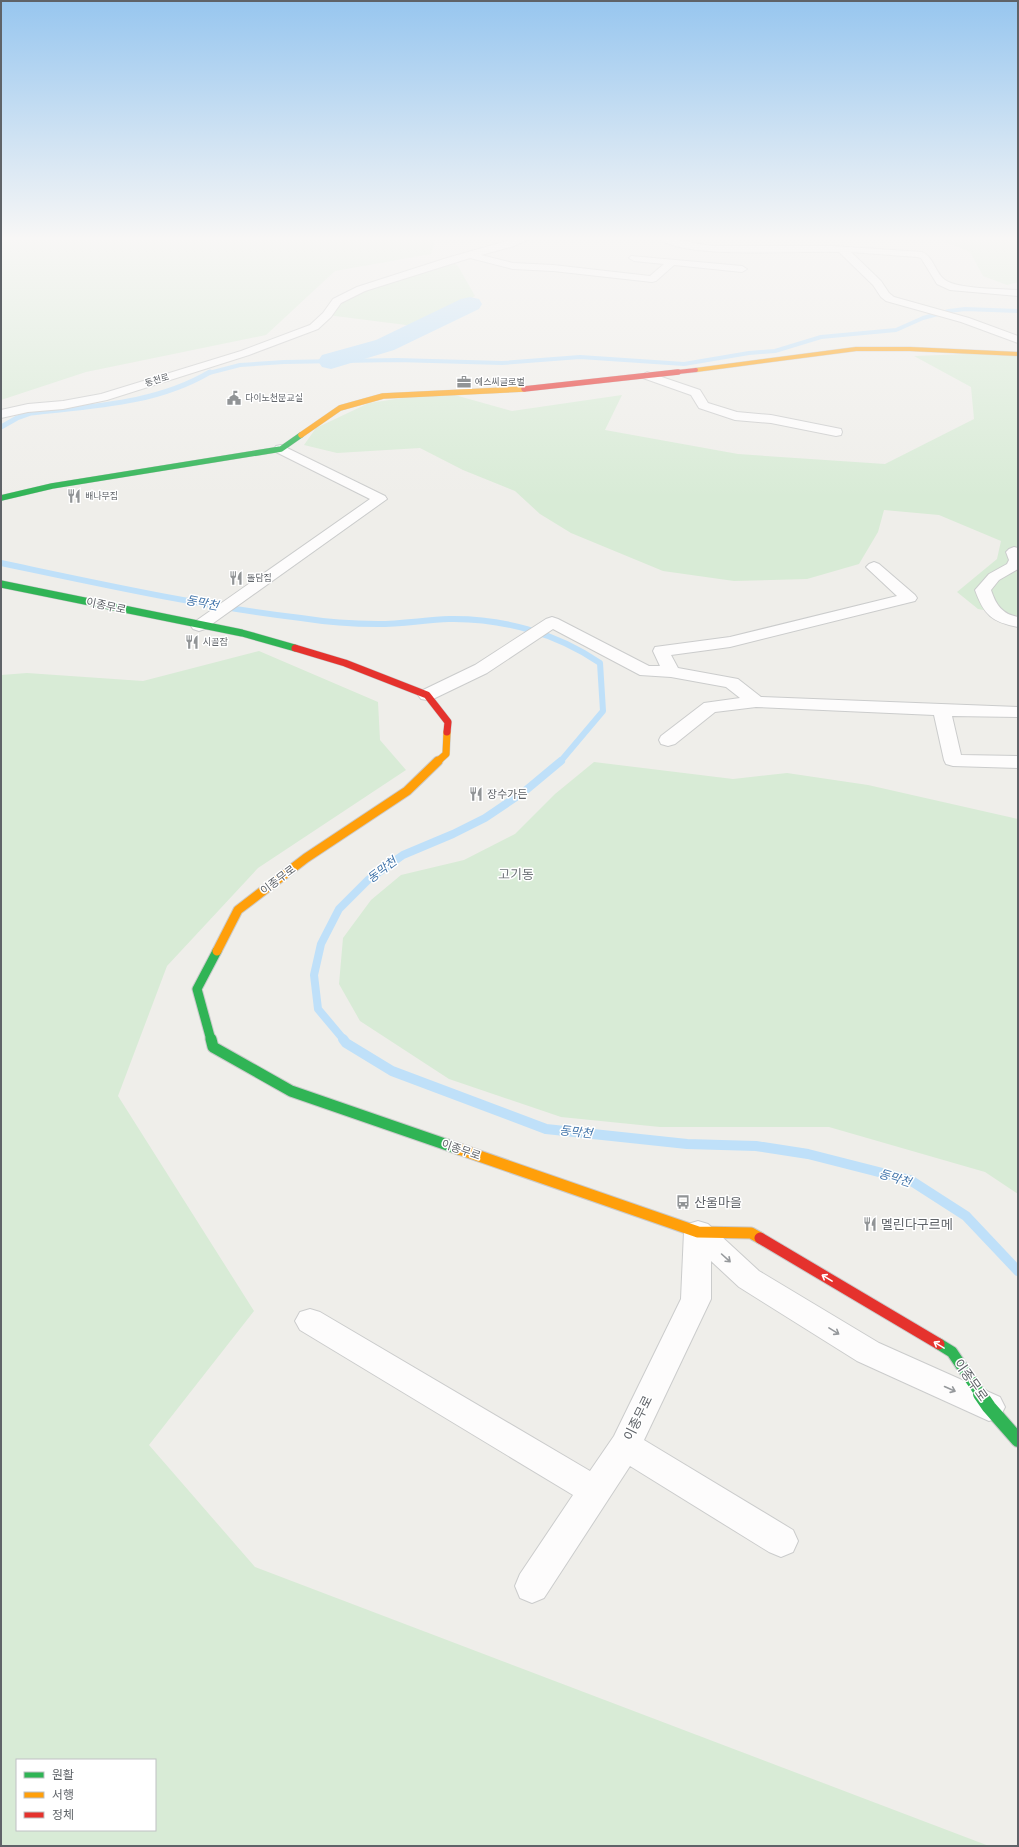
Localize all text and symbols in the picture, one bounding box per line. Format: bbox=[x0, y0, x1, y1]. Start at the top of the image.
street label: 동천로 bbox=[143, 371, 170, 388]
office icon: 에스씨글로벌 bbox=[456, 374, 472, 390]
place label: 에스씨글로벌 bbox=[475, 377, 525, 387]
public building icon: 다이노천문교실 bbox=[226, 390, 242, 406]
place label: 다이노천문교실 bbox=[245, 392, 303, 403]
restaurant icon: 배나무집 bbox=[66, 488, 82, 504]
place label: 배나무집 bbox=[85, 491, 118, 501]
restaurant icon: 돌담집 bbox=[228, 570, 244, 586]
place label: 돌담집 bbox=[247, 573, 272, 583]
water label: 동막천 bbox=[184, 593, 222, 613]
street label: 이종무로 bbox=[85, 595, 127, 617]
restaurant icon: 시골잡 bbox=[184, 634, 200, 650]
place label: 시골잡 bbox=[203, 637, 229, 647]
restaurant icon: 장수가든 bbox=[468, 786, 484, 802]
place label: 장수가든 bbox=[487, 788, 527, 801]
water label: 동막천 bbox=[365, 853, 401, 886]
street label: 이종무로 bbox=[258, 863, 298, 897]
district label: 고기동 bbox=[498, 867, 534, 882]
water label: 동막천 bbox=[559, 1123, 595, 1141]
street label: 이종무로 bbox=[440, 1137, 482, 1163]
water label: 동막천 bbox=[877, 1166, 915, 1190]
bus stop icon: 산울마을 bbox=[675, 1194, 691, 1210]
place label: 산울마을 bbox=[694, 1195, 742, 1210]
restaurant icon: 멜린다구르메 bbox=[862, 1216, 878, 1232]
place label: 멜린다구르메 bbox=[881, 1217, 953, 1232]
one-way arrow bbox=[721, 1254, 732, 1263]
one-way arrow bbox=[821, 1274, 833, 1282]
one-way arrow bbox=[828, 1327, 839, 1335]
one-way arrow bbox=[933, 1340, 945, 1348]
street label: 이종무로 bbox=[951, 1356, 991, 1404]
one-way arrow bbox=[943, 1386, 955, 1393]
street label: 이종무로 bbox=[621, 1393, 655, 1443]
legend bbox=[16, 1759, 156, 1831]
text: 원활 bbox=[52, 1768, 74, 1782]
text: 서행 bbox=[52, 1788, 74, 1802]
text: 정체 bbox=[52, 1808, 74, 1822]

